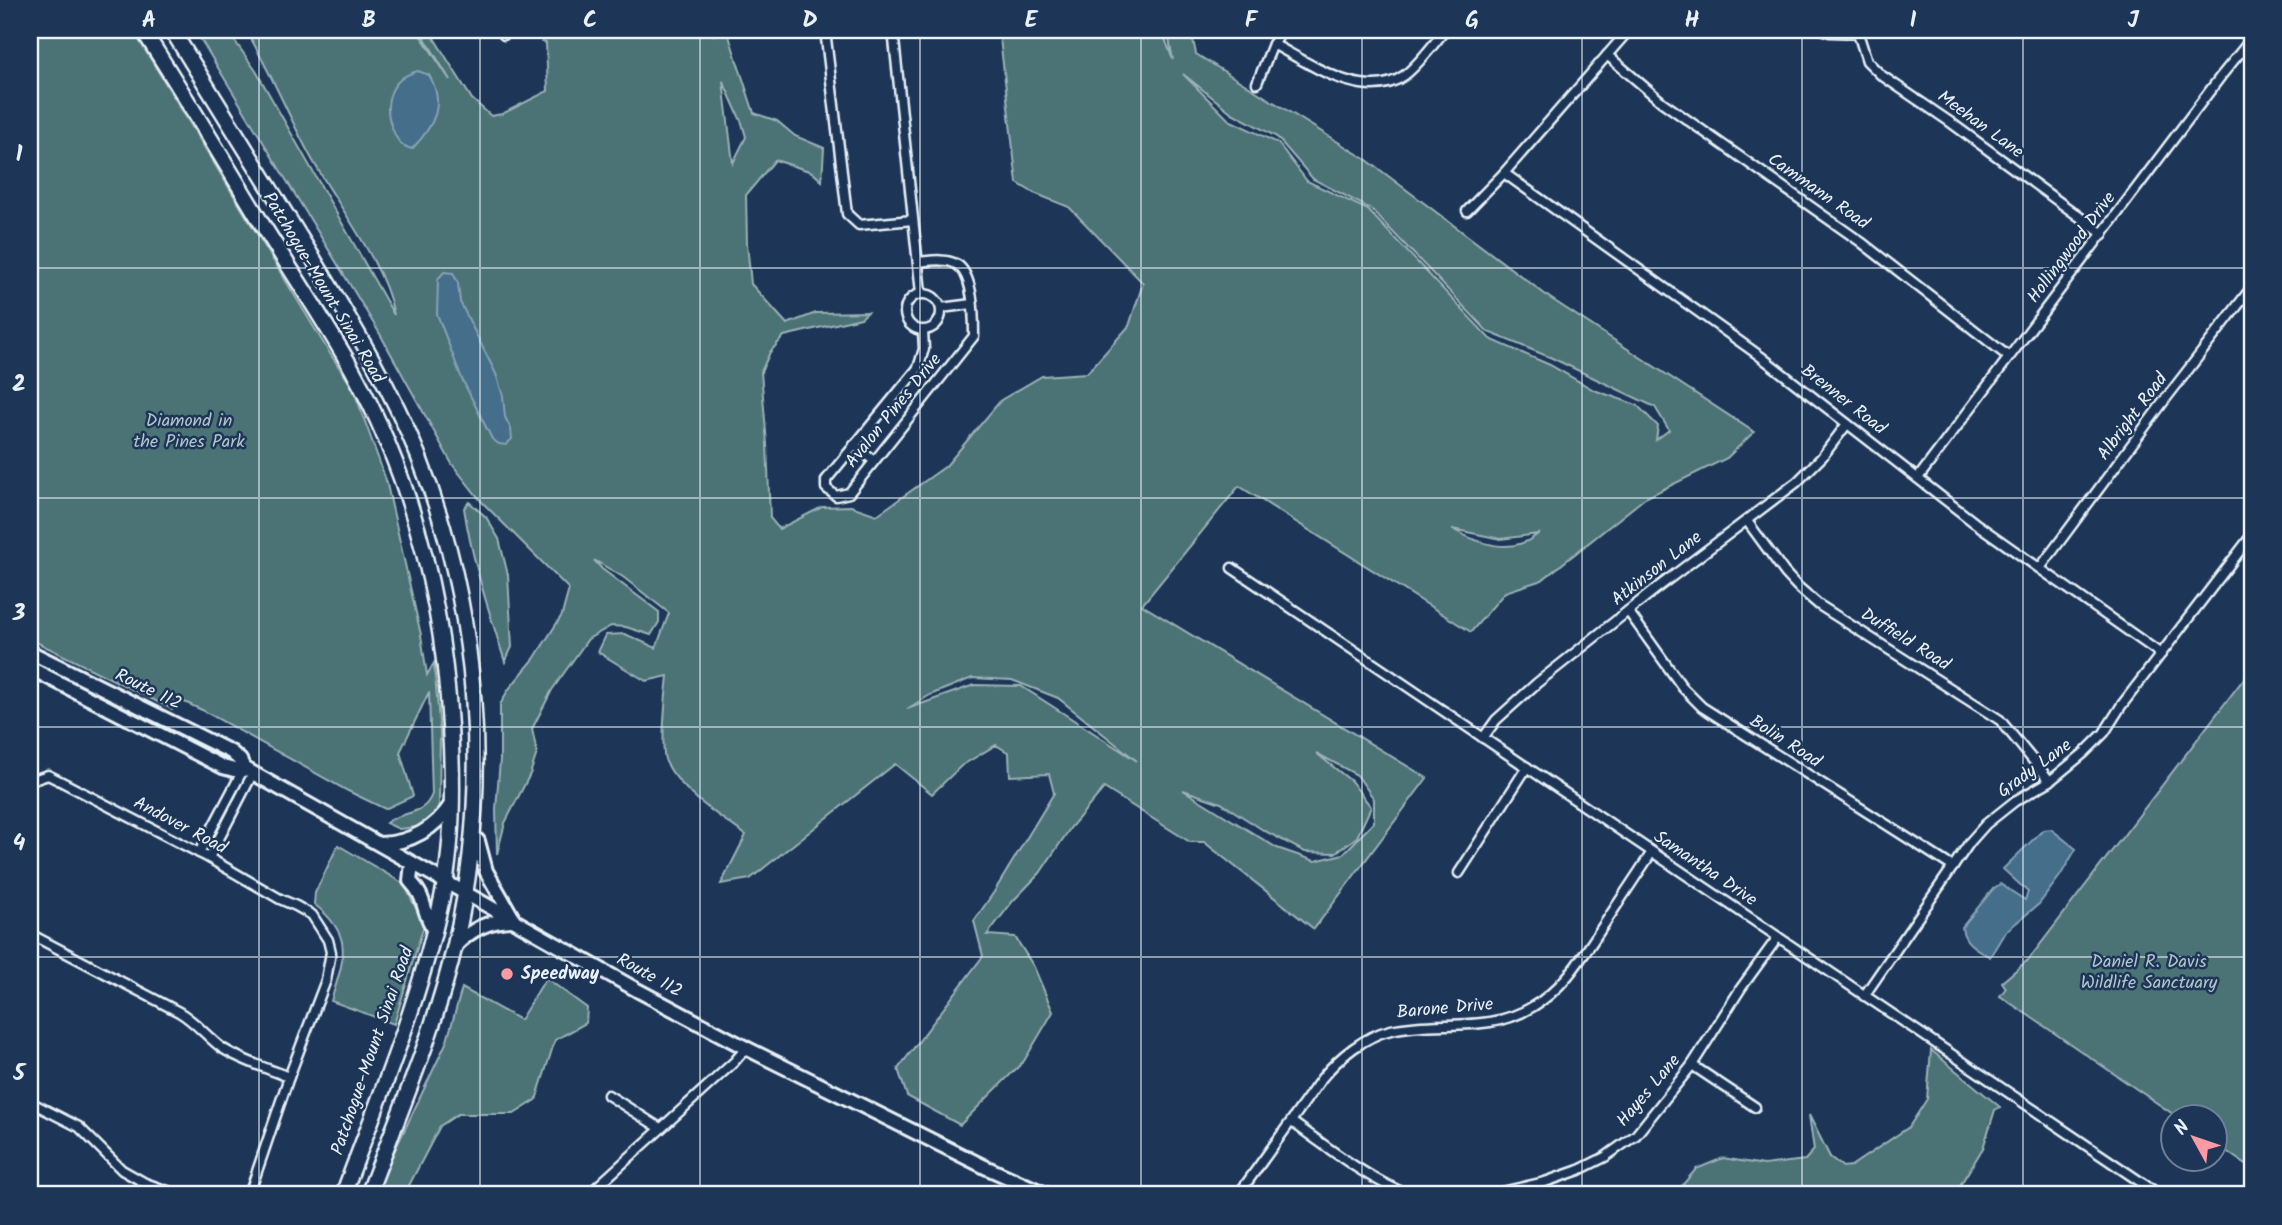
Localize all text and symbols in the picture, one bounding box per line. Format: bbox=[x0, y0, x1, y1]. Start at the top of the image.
text: A bbox=[142, 3, 156, 39]
text: B bbox=[362, 3, 376, 39]
text: C bbox=[583, 3, 597, 39]
text: D bbox=[802, 3, 818, 39]
text: E bbox=[1025, 3, 1039, 39]
text: F bbox=[1245, 3, 1259, 39]
text: G bbox=[1465, 3, 1479, 39]
text: H bbox=[1685, 3, 1700, 39]
text: I bbox=[1909, 3, 1917, 39]
text: J bbox=[2127, 3, 2139, 39]
street label: Meehan Lane bbox=[1931, 84, 2029, 166]
text: 1 bbox=[16, 137, 23, 173]
street label: Cammann Road bbox=[1761, 146, 1876, 239]
street label: Hollingwood Drive bbox=[2020, 186, 2124, 310]
street label: Patchogue-Mount Sinai Road bbox=[254, 187, 392, 390]
street label: Avalon Pines Drive bbox=[839, 347, 949, 475]
street label: Brenner Road bbox=[1794, 357, 1893, 443]
street label: Albright Road bbox=[2090, 366, 2176, 467]
text: 2 bbox=[12, 367, 26, 403]
park label: Diamond in the Pines Park bbox=[133, 407, 245, 457]
street label: Atkinson Lane bbox=[1605, 524, 1709, 614]
text: 3 bbox=[12, 596, 26, 632]
street label: Duffield Road bbox=[1854, 601, 1957, 680]
street label: Route 112 bbox=[110, 661, 186, 719]
street label: Bolin Road bbox=[1743, 708, 1828, 777]
street label: Grady Lane bbox=[1992, 732, 2078, 806]
street label: Andover Road bbox=[128, 789, 233, 863]
street label: Samantha Drive bbox=[1647, 823, 1763, 915]
text: 4 bbox=[13, 826, 26, 862]
street label: Patchogue-Mount Sinai Road bbox=[324, 942, 423, 1159]
street label: Route 112 bbox=[611, 946, 687, 1006]
park label: Daniel R. Davis Wildlife Sanctuary bbox=[2081, 948, 2218, 998]
place label: Speedway bbox=[521, 960, 600, 989]
marker: Speedway bbox=[499, 966, 515, 982]
street label: Barone Drive bbox=[1396, 990, 1494, 1028]
street label: Hayes Lane bbox=[1610, 1048, 1688, 1134]
text: 5 bbox=[12, 1056, 27, 1092]
north arrow bbox=[2160, 1102, 2230, 1172]
text: N bbox=[2167, 1114, 2198, 1143]

